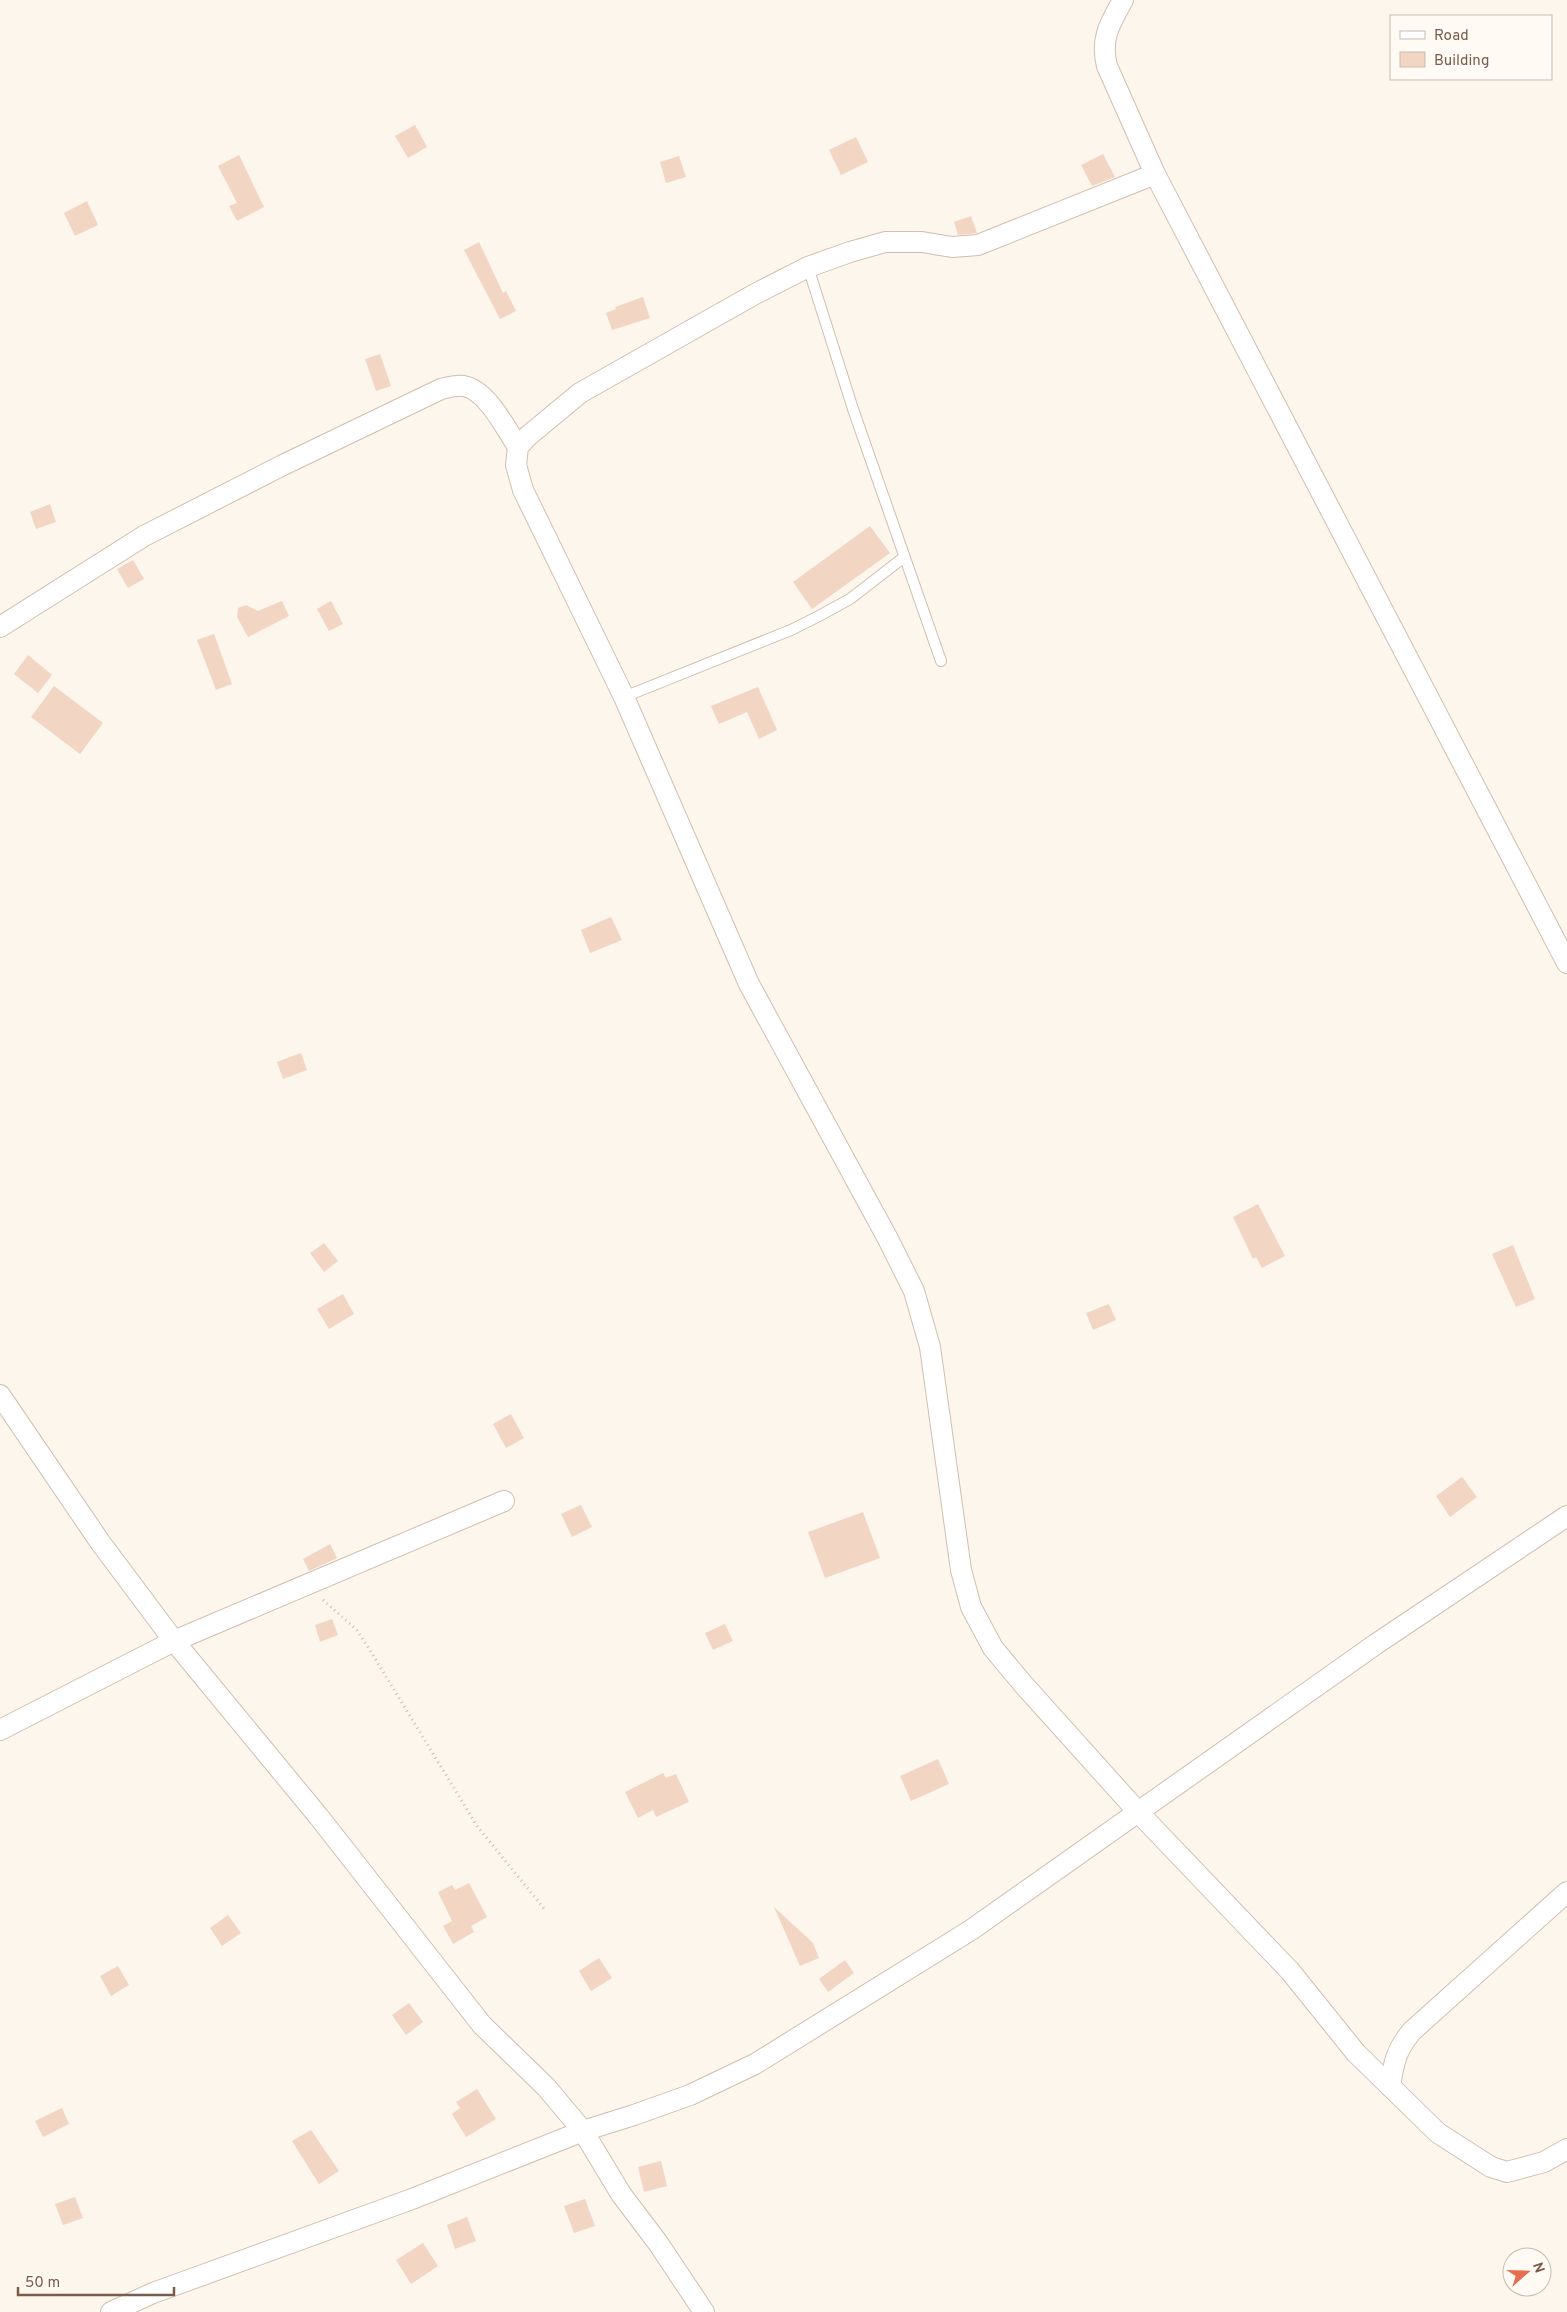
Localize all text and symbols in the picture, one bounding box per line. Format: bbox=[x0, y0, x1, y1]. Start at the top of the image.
legend bbox=[1390, 15, 1552, 80]
text: Road bbox=[1434, 27, 1469, 46]
text: Building bbox=[1434, 52, 1489, 71]
north arrow bbox=[1502, 2247, 1552, 2297]
text: N bbox=[1528, 2260, 1548, 2276]
scale bar bbox=[18, 2264, 174, 2296]
text: 50 m bbox=[25, 2274, 60, 2293]

